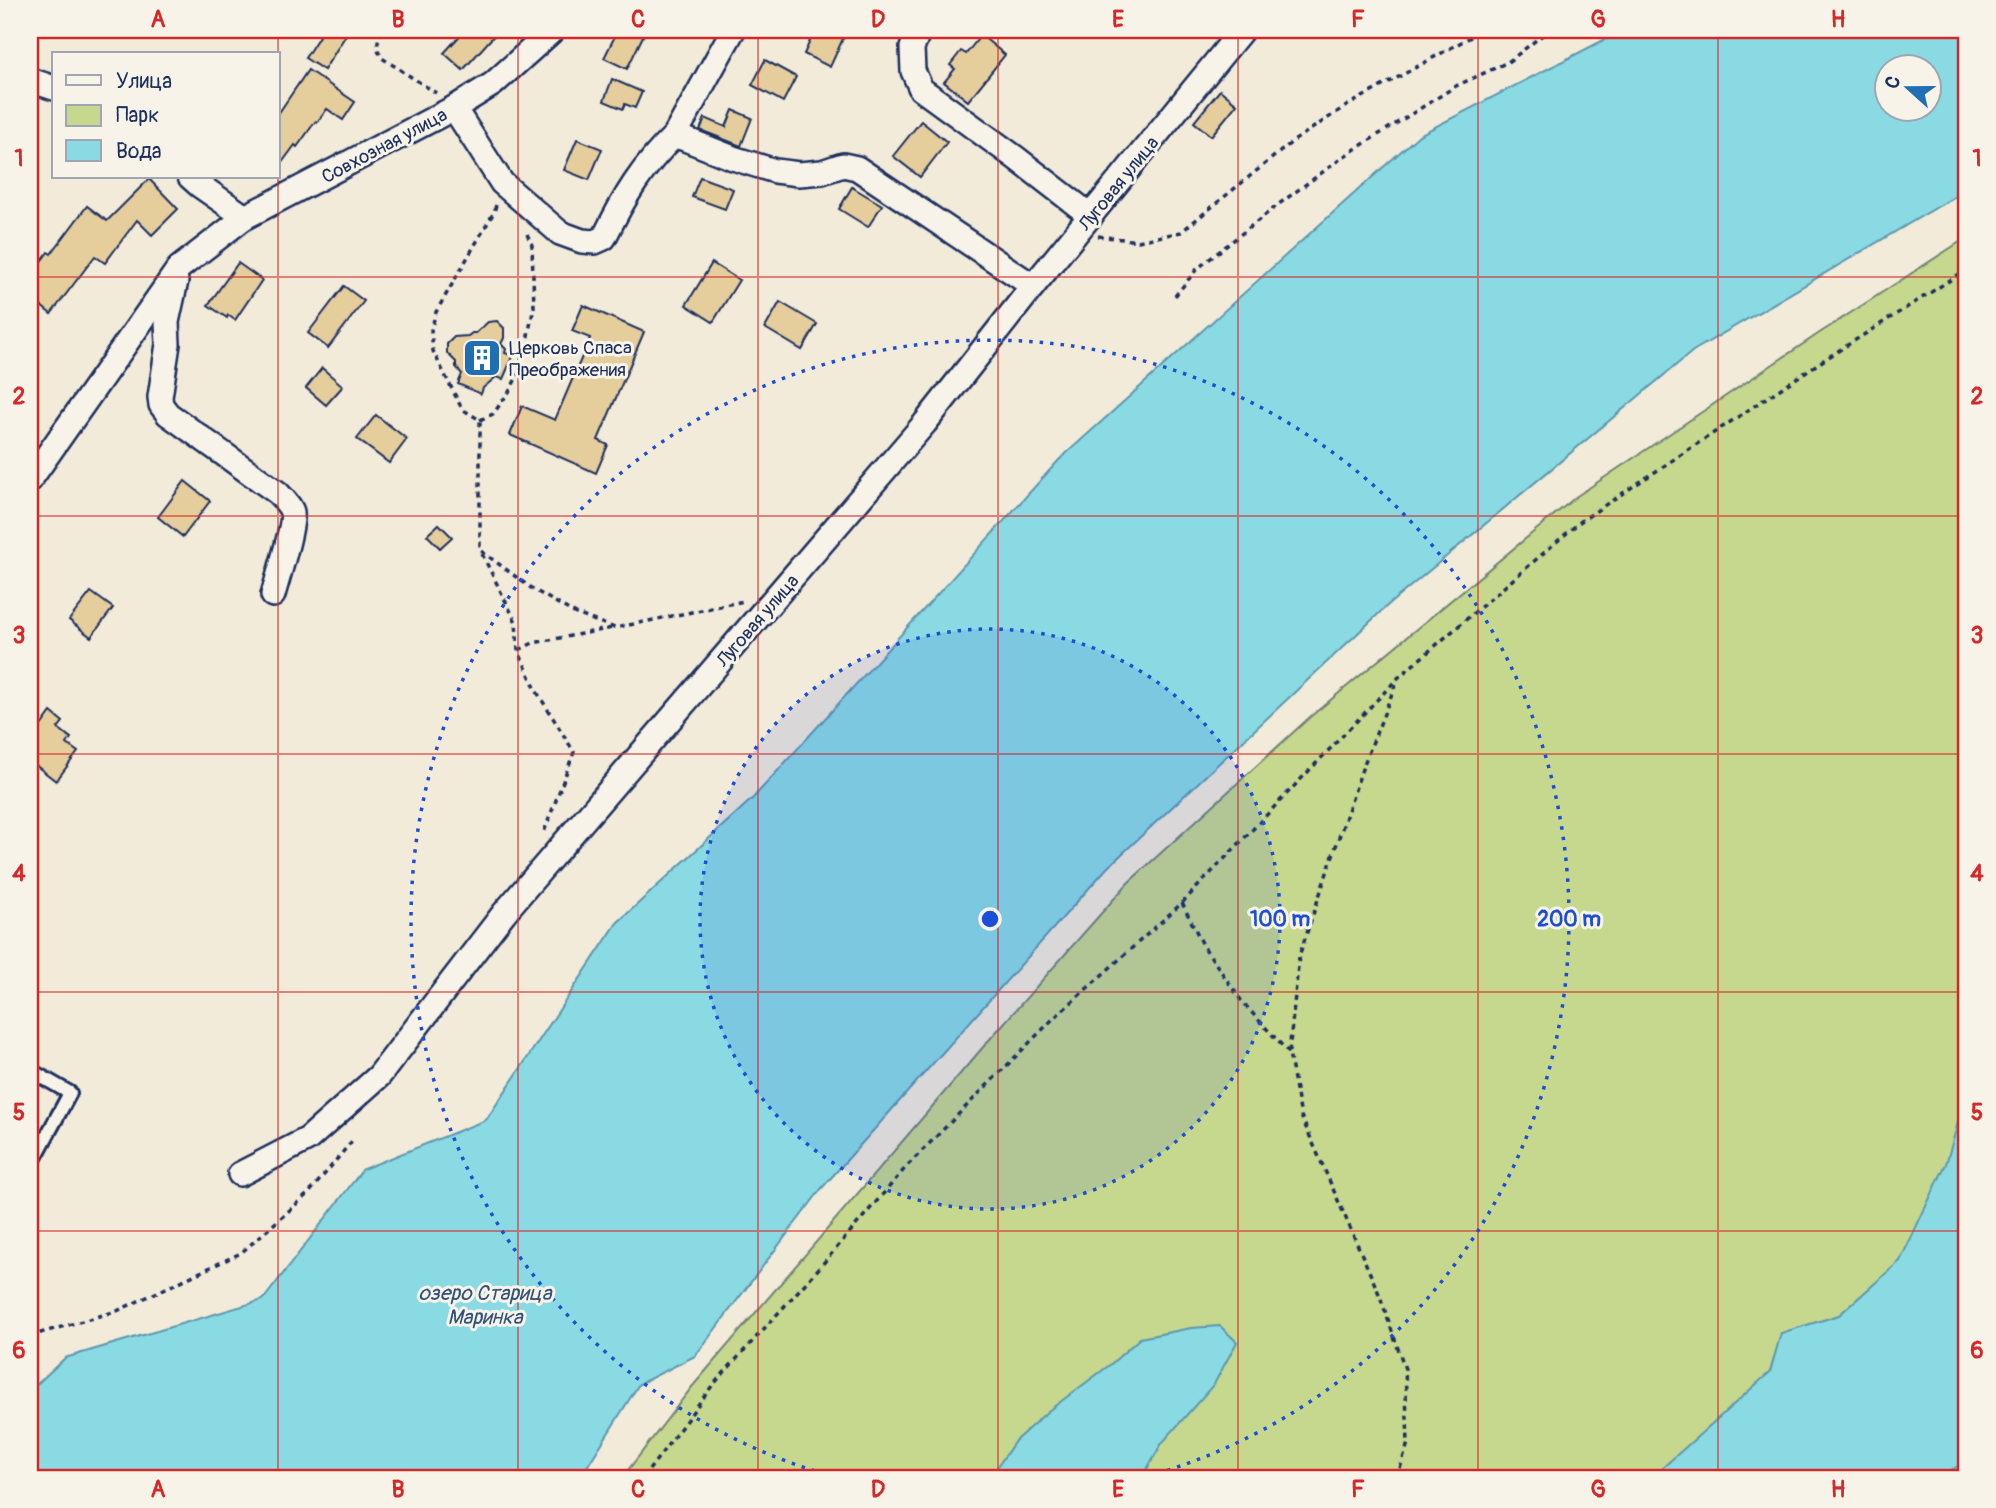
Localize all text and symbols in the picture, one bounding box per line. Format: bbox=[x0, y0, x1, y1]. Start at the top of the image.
text: A bbox=[151, 5, 166, 34]
text: B bbox=[391, 5, 405, 34]
text: C bbox=[631, 5, 645, 34]
text: D bbox=[871, 5, 885, 34]
text: E bbox=[1112, 5, 1124, 34]
text: F bbox=[1351, 5, 1365, 34]
text: G bbox=[1590, 5, 1606, 34]
text: H bbox=[1831, 5, 1845, 34]
legend bbox=[52, 52, 280, 178]
north arrow bbox=[1874, 52, 1944, 122]
text: Улица bbox=[116, 68, 172, 95]
text: С bbox=[1880, 72, 1906, 92]
text: Парк bbox=[116, 102, 159, 129]
street label: Совхозная улица bbox=[318, 103, 452, 189]
street label: Луговая улица bbox=[1073, 131, 1164, 237]
text: Вода bbox=[116, 138, 162, 165]
text: 1 bbox=[15, 144, 24, 173]
text: 1 bbox=[1973, 144, 1982, 173]
place label: Церковь Спаса Преображения bbox=[509, 336, 632, 382]
building icon: Церковь Спаса Преображения bbox=[461, 337, 503, 379]
text: 2 bbox=[13, 382, 26, 411]
text: 2 bbox=[1971, 382, 1984, 411]
street label: Луговая улица bbox=[710, 569, 805, 673]
text: 3 bbox=[13, 621, 25, 650]
text: 3 bbox=[1971, 621, 1983, 650]
text: 4 bbox=[12, 859, 26, 888]
text: 4 bbox=[1970, 859, 1984, 888]
text: 100 m bbox=[1250, 906, 1310, 933]
text: 200 m bbox=[1537, 906, 1601, 933]
centre of rings bbox=[978, 907, 1002, 931]
text: 5 bbox=[13, 1098, 25, 1127]
text: 5 bbox=[1971, 1098, 1983, 1127]
water label: озеро Старица Маринка bbox=[419, 1280, 553, 1331]
text: 6 bbox=[12, 1336, 26, 1365]
text: 6 bbox=[1970, 1336, 1984, 1365]
text: A bbox=[151, 1475, 166, 1504]
text: B bbox=[391, 1475, 405, 1504]
text: C bbox=[631, 1475, 645, 1504]
text: D bbox=[871, 1475, 885, 1504]
text: E bbox=[1112, 1475, 1124, 1504]
text: F bbox=[1351, 1475, 1365, 1504]
text: G bbox=[1590, 1475, 1606, 1504]
text: H bbox=[1831, 1475, 1845, 1504]

